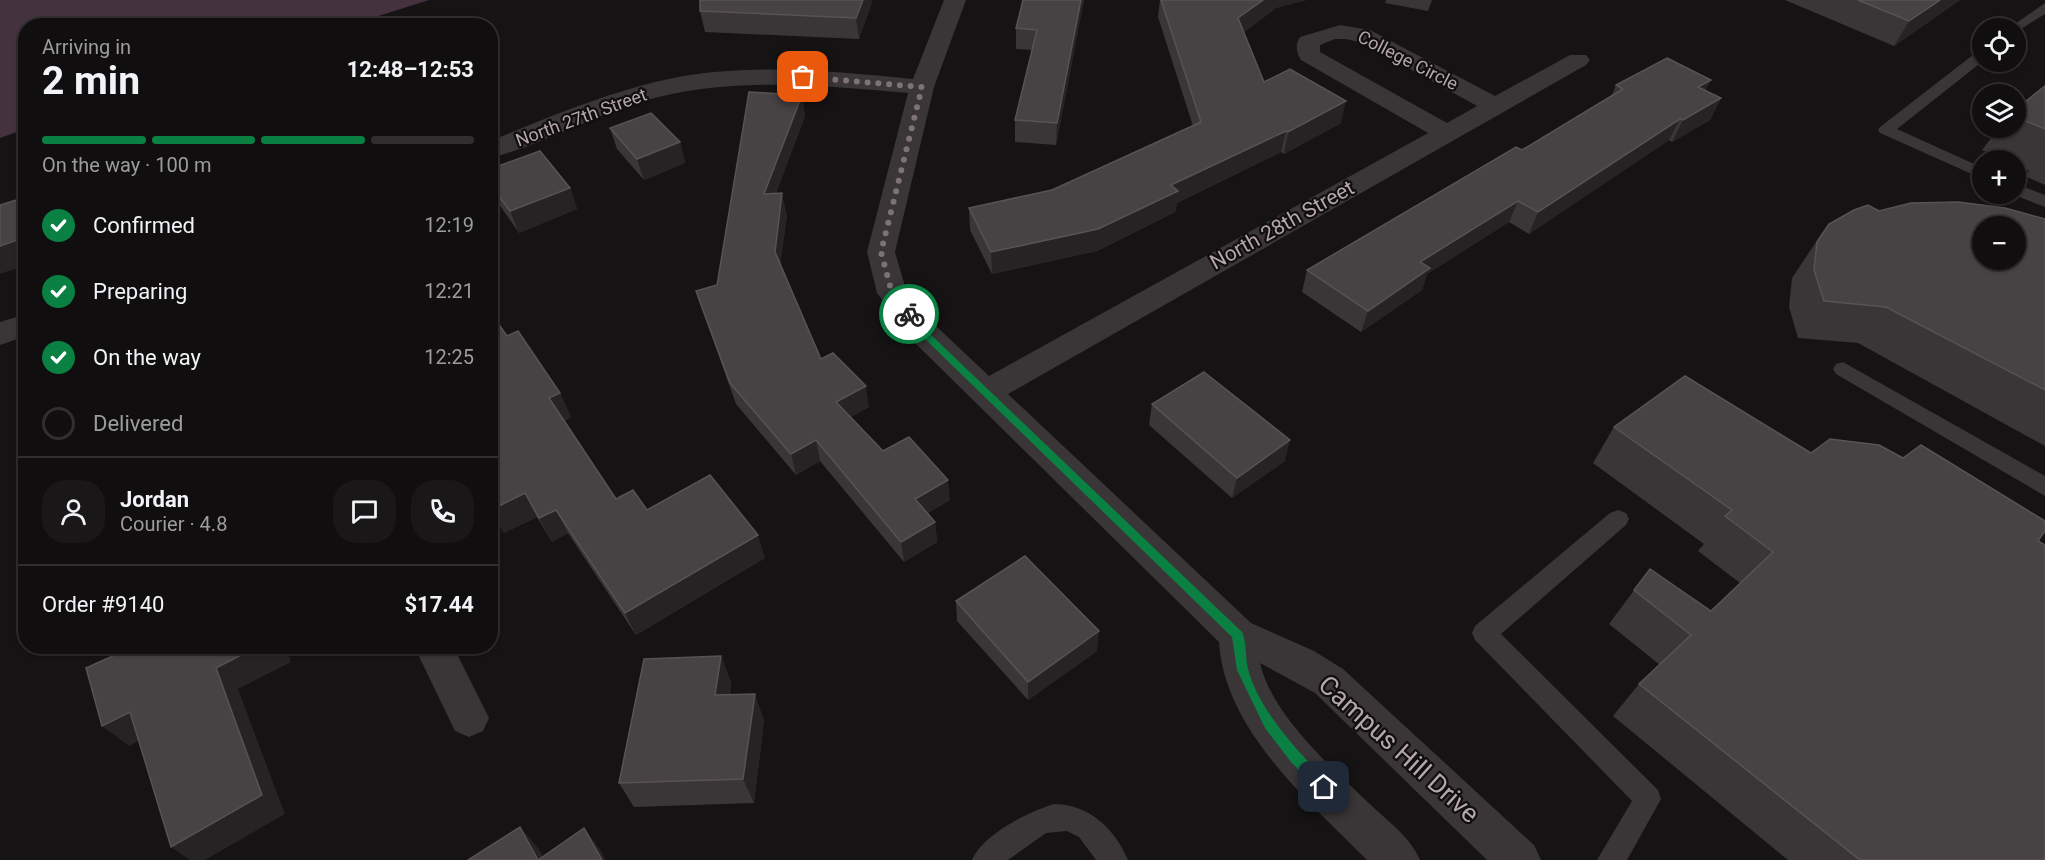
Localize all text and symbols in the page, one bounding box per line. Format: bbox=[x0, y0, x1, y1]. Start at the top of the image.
map controls bbox=[1972, 18, 2026, 270]
button: locate bbox=[1972, 18, 2026, 72]
street label: College Circle bbox=[1354, 26, 1462, 94]
text: Arriving in bbox=[42, 35, 131, 59]
pin bbox=[777, 51, 828, 102]
text: 12:48–12:53 bbox=[347, 57, 474, 82]
text: 2 min bbox=[42, 58, 140, 104]
icon: bag bbox=[786, 60, 819, 93]
street label: North 27th Street bbox=[513, 84, 649, 150]
button: layers bbox=[1972, 84, 2026, 138]
button: + bbox=[1972, 150, 2026, 204]
text: On the way · 100 m bbox=[42, 153, 211, 177]
street label: North 28th Street bbox=[1206, 175, 1358, 274]
icon: check bbox=[42, 209, 75, 242]
text: Confirmed bbox=[93, 213, 195, 238]
text: 12:19 bbox=[424, 213, 474, 237]
button: − bbox=[1972, 216, 2026, 270]
icon: check bbox=[42, 275, 75, 308]
text: Preparing bbox=[93, 279, 187, 304]
text: 12:21 bbox=[424, 279, 474, 303]
courier bbox=[879, 284, 939, 344]
icon: bike bbox=[893, 298, 926, 331]
icon: check bbox=[42, 341, 75, 374]
text: On the way bbox=[93, 345, 201, 370]
text: 12:25 bbox=[424, 345, 474, 369]
text: Delivered bbox=[93, 411, 183, 436]
button: person bbox=[42, 480, 105, 543]
button: chat bbox=[333, 480, 396, 543]
button: phone bbox=[411, 480, 474, 543]
text: Jordan bbox=[120, 487, 189, 512]
text: Courier · 4.8 bbox=[120, 512, 227, 536]
text: Order #9140 bbox=[42, 592, 164, 617]
text: $17.44 bbox=[405, 592, 474, 617]
street label: Campus Hill Drive bbox=[1313, 669, 1485, 829]
pin bbox=[1298, 761, 1349, 812]
icon: home bbox=[1307, 770, 1340, 803]

